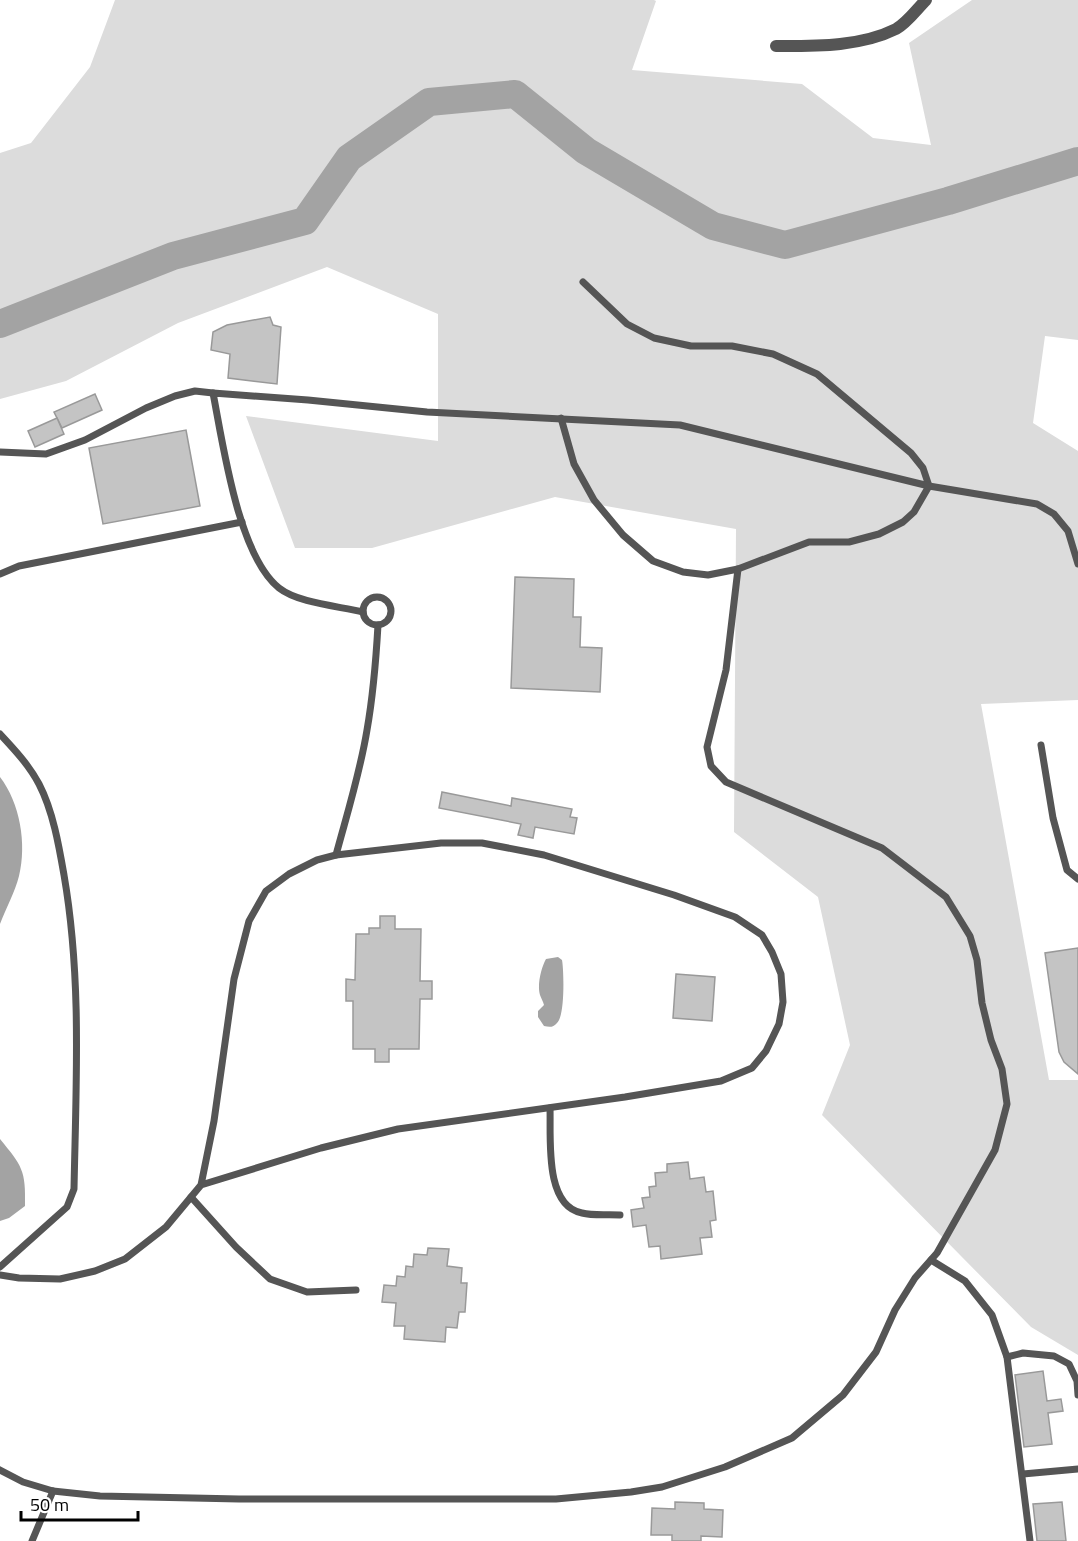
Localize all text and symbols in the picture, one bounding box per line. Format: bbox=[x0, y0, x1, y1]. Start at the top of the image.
scale bar bbox=[21, 1484, 138, 1522]
text: 50 m bbox=[30, 1491, 69, 1518]

